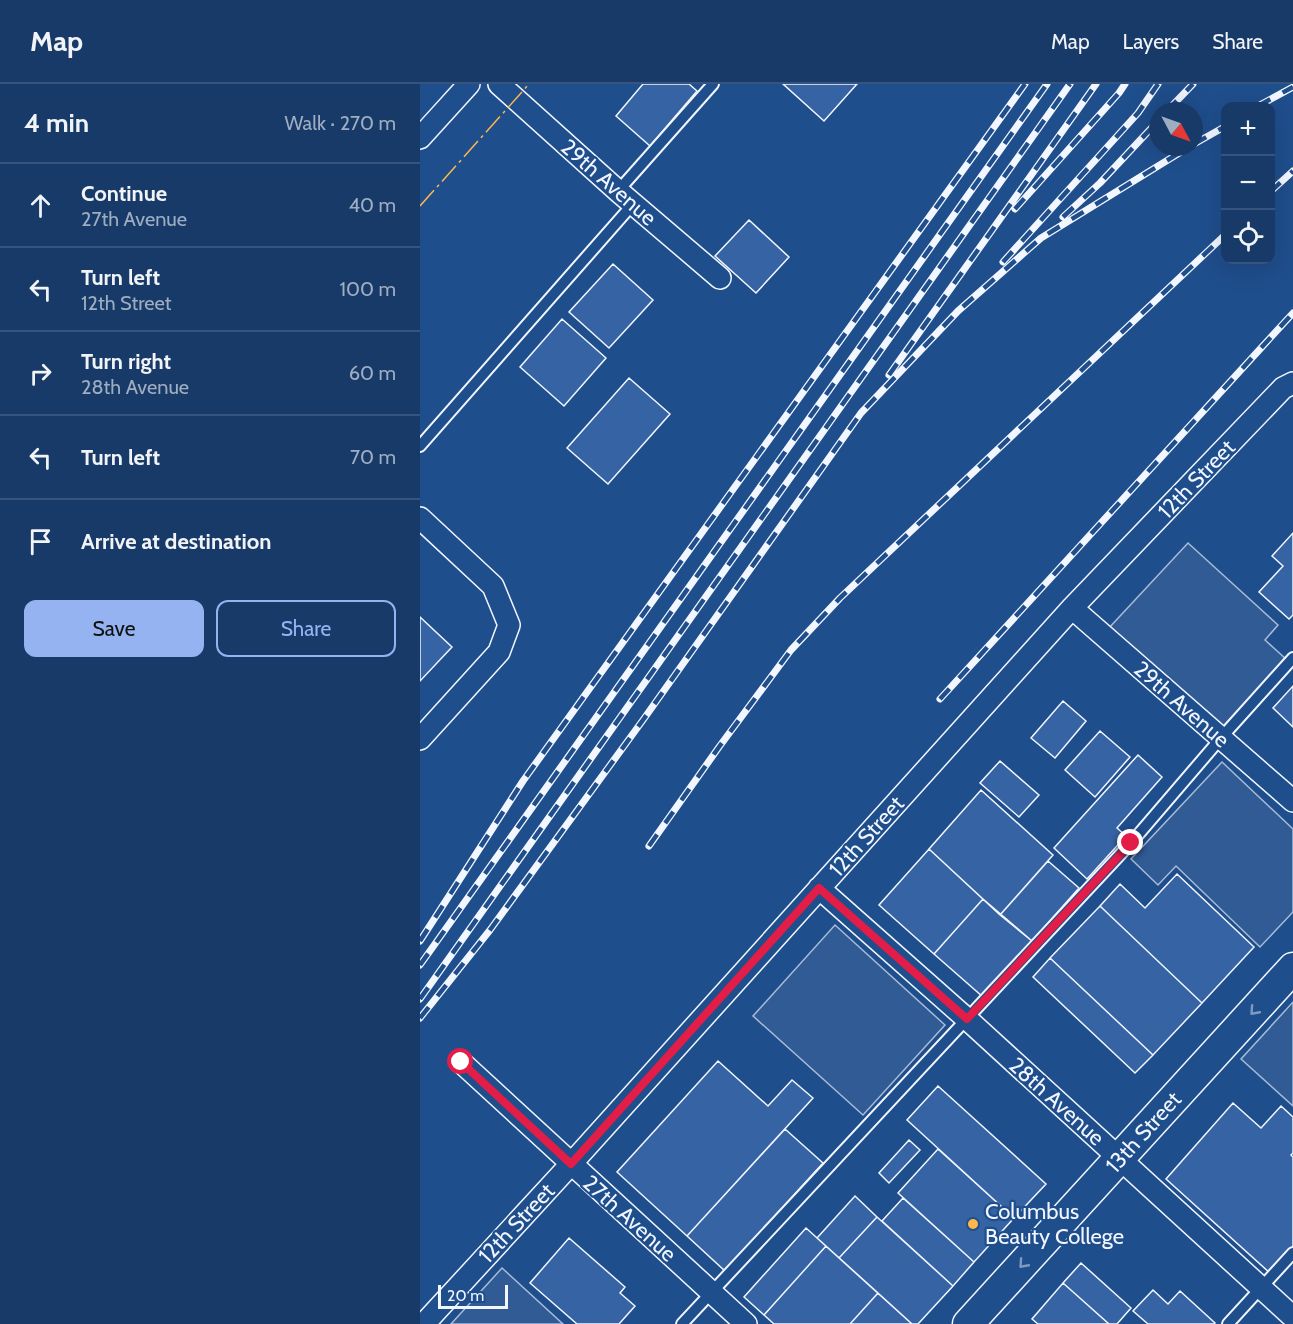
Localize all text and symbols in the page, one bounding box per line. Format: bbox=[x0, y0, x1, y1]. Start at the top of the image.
text: Map bbox=[30, 24, 83, 58]
text: Map bbox=[1051, 29, 1090, 54]
text: Layers bbox=[1123, 29, 1179, 54]
text: Share bbox=[1212, 29, 1263, 54]
north arrow bbox=[1149, 102, 1203, 156]
map controls bbox=[1221, 102, 1275, 264]
button: + bbox=[1221, 102, 1275, 156]
text: 4 min bbox=[24, 107, 89, 139]
text: Walk · 270 m bbox=[284, 111, 396, 135]
street label: 29th Avenue bbox=[555, 133, 662, 231]
button: − bbox=[1221, 156, 1275, 210]
text: Continue bbox=[81, 180, 167, 207]
icon: ahead bbox=[24, 189, 57, 222]
text: 40 m bbox=[348, 193, 396, 217]
text: 27th Avenue bbox=[81, 207, 187, 231]
button: locate bbox=[1221, 210, 1275, 264]
text: Turn left bbox=[81, 264, 160, 291]
icon: left bbox=[24, 273, 57, 306]
text: 100 m bbox=[340, 277, 396, 301]
text: 12th Street bbox=[81, 291, 171, 315]
text: Turn right bbox=[81, 348, 171, 375]
icon: right bbox=[24, 357, 57, 390]
text: 60 m bbox=[349, 361, 396, 385]
text: 28th Avenue bbox=[81, 375, 189, 399]
street label: 12th Street bbox=[1152, 434, 1241, 525]
icon: left bbox=[24, 441, 57, 474]
text: Turn left bbox=[81, 444, 160, 471]
text: 70 m bbox=[350, 445, 396, 469]
icon: arrive bbox=[24, 525, 57, 558]
text: Arrive at destination bbox=[81, 528, 271, 555]
button: Save bbox=[24, 600, 204, 657]
button: Share bbox=[216, 600, 396, 657]
street label: 29th Avenue bbox=[1128, 655, 1235, 753]
street label: 12th Street bbox=[823, 790, 910, 882]
route end bbox=[1117, 829, 1143, 855]
one-way arrow bbox=[1250, 1004, 1261, 1015]
route start bbox=[447, 1048, 473, 1074]
street label: 28th Avenue bbox=[1003, 1052, 1110, 1151]
street label: 13th Street bbox=[1100, 1086, 1187, 1178]
street label: 27th Avenue bbox=[577, 1169, 682, 1267]
street label: 12th Street bbox=[473, 1177, 561, 1269]
place label: Columbus Beauty College bbox=[985, 1198, 1124, 1250]
marker: Columbus Beauty College bbox=[966, 1217, 980, 1231]
one-way arrow bbox=[1019, 1257, 1030, 1267]
scale bar bbox=[438, 1282, 508, 1310]
text: 20 m bbox=[447, 1286, 484, 1305]

